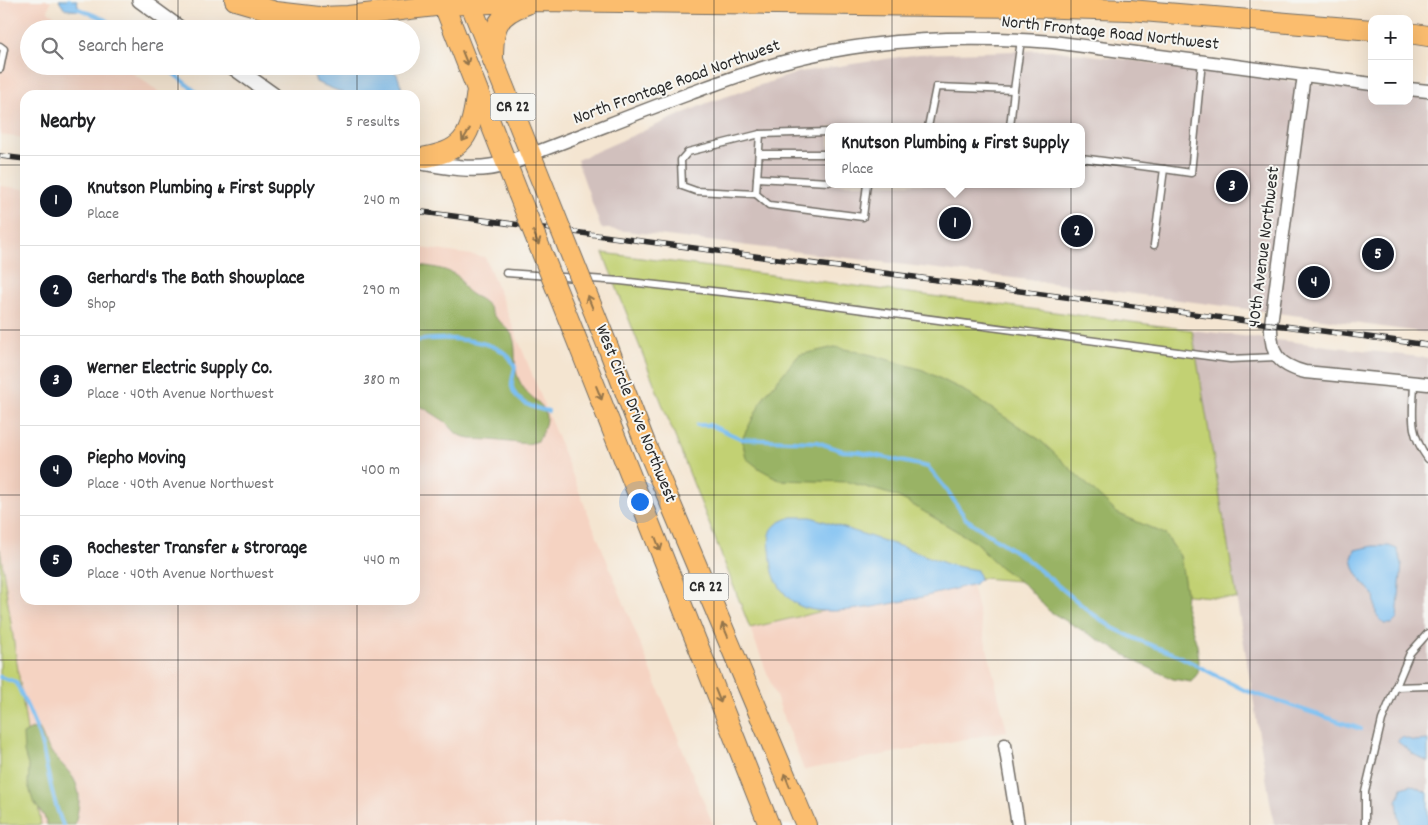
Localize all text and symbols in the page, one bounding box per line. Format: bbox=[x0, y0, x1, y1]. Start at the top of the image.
street label: North Frontage Road Northwest bbox=[1000, 10, 1220, 58]
map controls bbox=[1368, 15, 1413, 105]
button: + bbox=[1368, 15, 1413, 60]
search box bbox=[20, 20, 420, 75]
icon: search bbox=[38, 34, 66, 62]
text: Search here bbox=[78, 34, 164, 61]
street label: North Frontage Road Northwest bbox=[570, 34, 784, 132]
one-way arrow bbox=[461, 50, 470, 65]
button: − bbox=[1368, 60, 1413, 105]
road number: CR 22 bbox=[490, 94, 536, 120]
text: Nearby bbox=[40, 108, 95, 138]
text: 5 results bbox=[346, 111, 400, 134]
popup bbox=[825, 123, 1085, 188]
one-way arrow bbox=[460, 127, 470, 141]
text: Knutson Plumbing & First Supply bbox=[841, 131, 1069, 158]
text: Place bbox=[841, 158, 873, 181]
street label: 40th Avenue Northwest bbox=[1243, 165, 1287, 329]
pin: 3 bbox=[1216, 167, 1248, 205]
text: Knutson Plumbing & First Supply bbox=[87, 176, 314, 203]
text: 1 bbox=[54, 189, 58, 212]
text: 240 m bbox=[363, 189, 400, 212]
text: Place bbox=[87, 203, 119, 226]
pin: 1 bbox=[939, 204, 971, 242]
pin: 2 bbox=[1061, 212, 1093, 250]
one-way arrow bbox=[532, 230, 541, 245]
pin: 5 bbox=[1362, 235, 1394, 273]
pin: 4 bbox=[1298, 263, 1330, 301]
text: Gerhard's The Bath Showplace bbox=[87, 266, 305, 293]
text: 2 bbox=[53, 279, 60, 302]
text: 290 m bbox=[362, 279, 400, 302]
text: Shop bbox=[87, 293, 116, 316]
one-way arrow bbox=[585, 295, 594, 310]
street label: West Circle Drive Northwest bbox=[588, 321, 682, 507]
text: Werner Electric Supply Co. bbox=[87, 356, 272, 383]
text: 3 bbox=[52, 369, 60, 392]
text: 380 m bbox=[363, 369, 400, 392]
text: Place · 40th Avenue Northwest bbox=[87, 383, 274, 406]
one-way arrow bbox=[594, 385, 604, 400]
text: Piepho Moving bbox=[87, 446, 186, 473]
text: 4 bbox=[53, 459, 59, 482]
text: 400 m bbox=[361, 459, 400, 482]
text: Place · 40th Avenue Northwest bbox=[87, 473, 274, 496]
your location bbox=[627, 489, 653, 515]
text: Rochester Transfer & Strorage bbox=[87, 536, 307, 563]
one-way arrow bbox=[655, 537, 664, 552]
text: 5 bbox=[52, 549, 60, 572]
text: 440 m bbox=[363, 549, 400, 572]
text: Place · 40th Avenue Northwest bbox=[87, 563, 274, 586]
road number: CR 22 bbox=[684, 574, 728, 600]
one-way arrow bbox=[719, 623, 729, 638]
one-way arrow bbox=[713, 688, 723, 703]
one-way arrow bbox=[782, 773, 792, 788]

